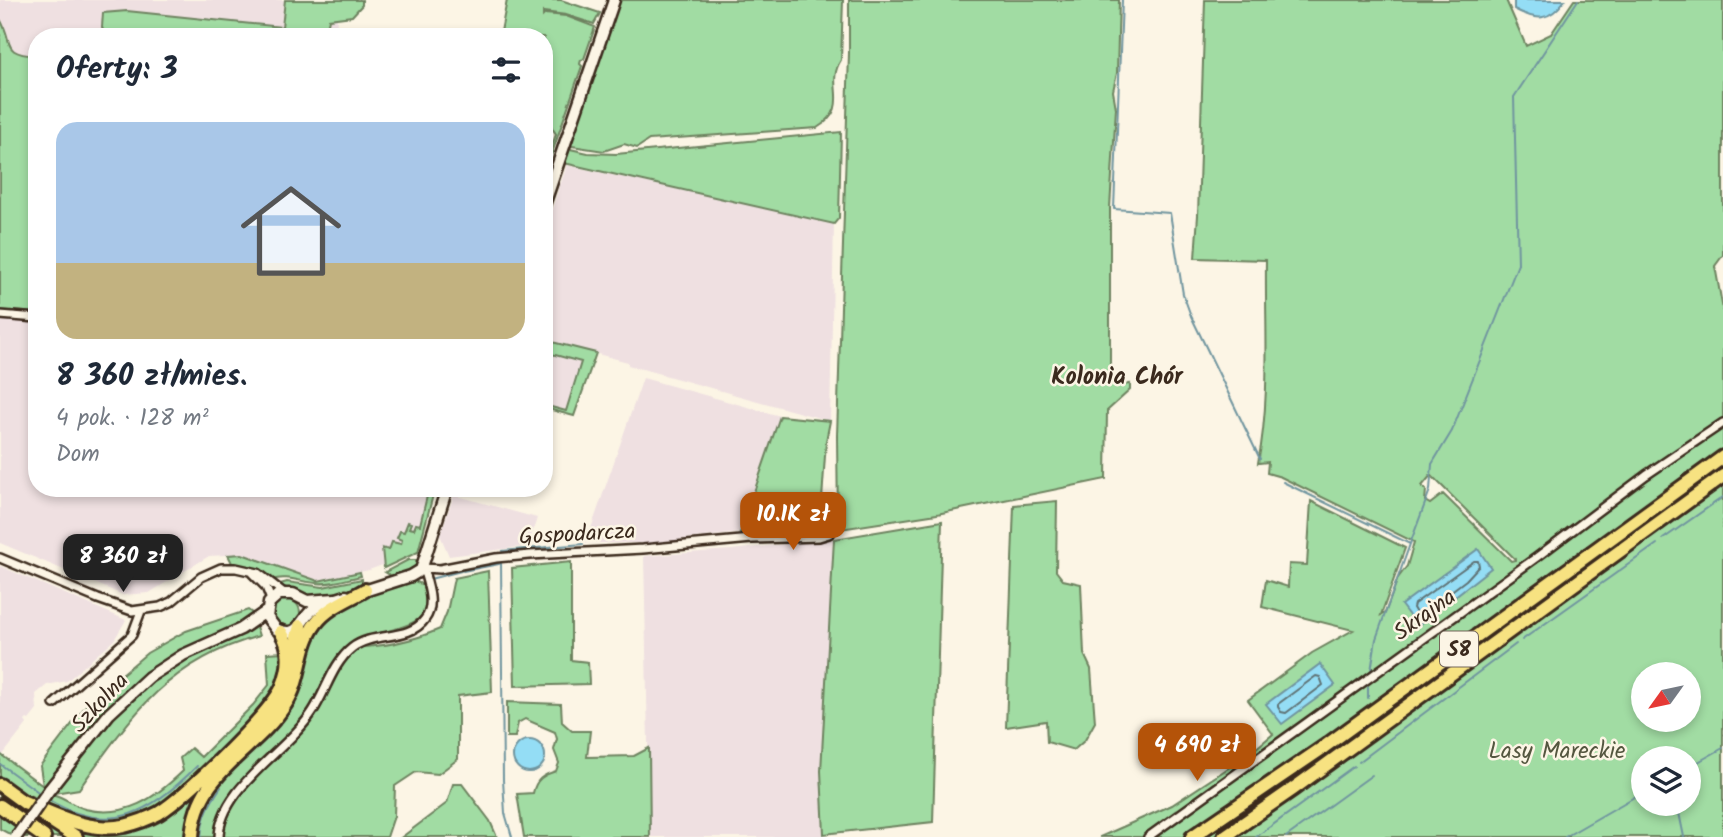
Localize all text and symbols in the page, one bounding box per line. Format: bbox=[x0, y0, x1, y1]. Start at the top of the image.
text: Oferty: 3 bbox=[56, 46, 178, 94]
icon: filters bbox=[487, 51, 525, 89]
icon: home bbox=[228, 168, 354, 294]
text: 8 360 zł/mies. bbox=[56, 353, 247, 401]
district label: Kolonia Chór bbox=[1051, 358, 1184, 397]
text: 4 pok. · 128 m² bbox=[56, 401, 209, 437]
text: Dom bbox=[56, 437, 100, 473]
pin: 10.1K zł bbox=[721, 492, 865, 552]
text: 10.1K zł bbox=[756, 497, 830, 533]
street label: Gospodarcza bbox=[518, 514, 636, 556]
pin: 8 360 zł bbox=[51, 534, 195, 594]
text: 8 360 zł bbox=[79, 539, 167, 575]
street label: Skrajna bbox=[1386, 580, 1464, 651]
road number: S8 bbox=[1440, 632, 1478, 666]
north arrow bbox=[1631, 662, 1701, 732]
map controls bbox=[1631, 662, 1701, 816]
street label: Szkolna bbox=[63, 665, 138, 742]
pin: 4 690 zł bbox=[1125, 724, 1269, 783]
text: 4 690 zł bbox=[1154, 728, 1240, 764]
park label: Lasy Mareckie bbox=[1489, 734, 1625, 770]
button: layers bbox=[1631, 746, 1701, 816]

